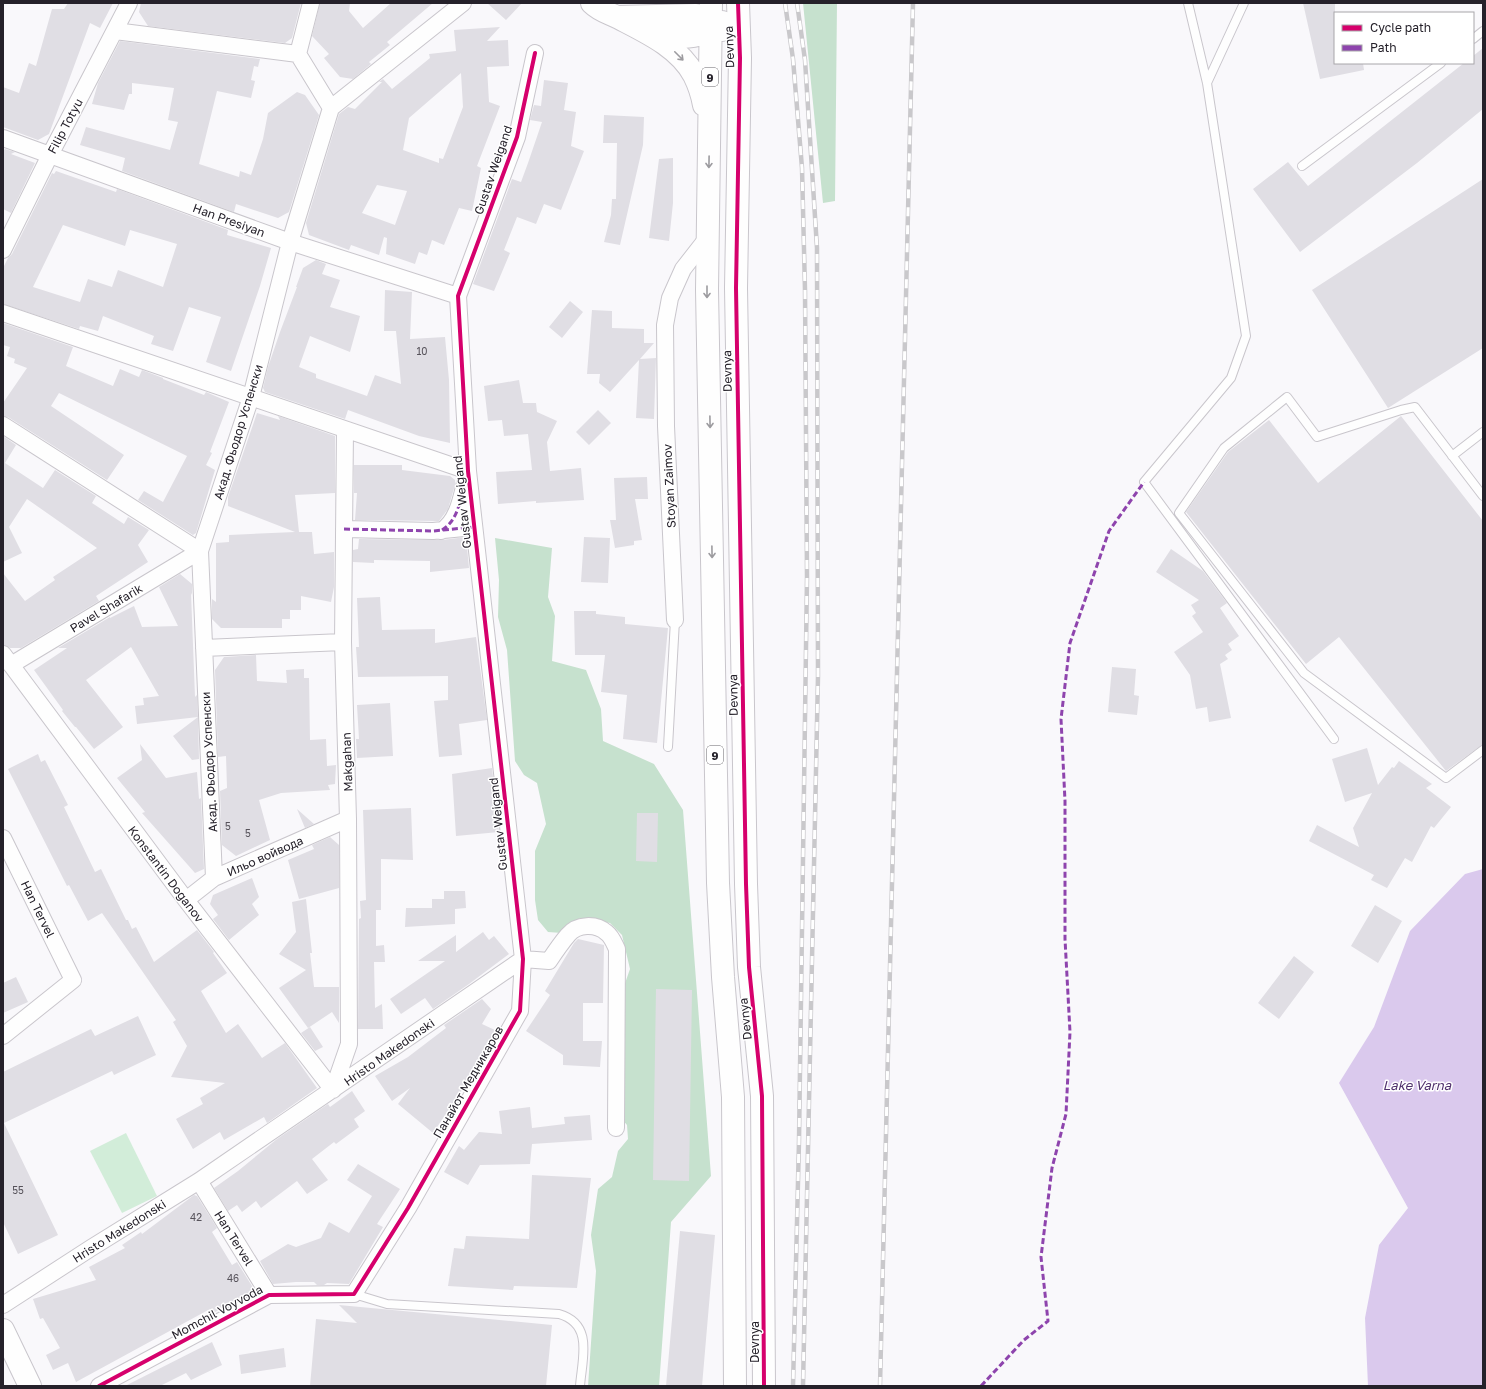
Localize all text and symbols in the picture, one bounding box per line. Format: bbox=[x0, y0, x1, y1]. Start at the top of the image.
legend bbox=[1334, 12, 1474, 64]
text: Cycle path bbox=[1370, 20, 1431, 35]
street label: Devnya bbox=[721, 26, 737, 68]
text: Path bbox=[1370, 40, 1397, 55]
one-way arrow bbox=[674, 51, 684, 61]
road number: 9 bbox=[702, 68, 718, 86]
street label: Filip Totyu bbox=[44, 96, 86, 156]
street label: Gustav Weigand bbox=[471, 123, 515, 217]
one-way arrow bbox=[705, 155, 713, 168]
street label: Han Presiyan bbox=[191, 200, 267, 240]
one-way arrow bbox=[703, 285, 711, 298]
house number: 10 bbox=[416, 345, 428, 357]
street label: Devnya bbox=[719, 350, 735, 392]
street label: Акад. Фьодор Успенски bbox=[210, 363, 266, 501]
one-way arrow bbox=[706, 415, 713, 428]
street label: Stoyan Zaimov bbox=[659, 443, 679, 528]
street label: Gustav Weigand bbox=[450, 455, 474, 549]
one-way arrow bbox=[708, 545, 716, 558]
street label: Pavel Shafarik bbox=[67, 580, 145, 636]
street label: Devnya bbox=[725, 674, 741, 716]
street label: Акад. Фьодор Успенски bbox=[198, 691, 220, 833]
street label: Makgahan bbox=[338, 732, 356, 792]
road number: 9 bbox=[707, 746, 723, 764]
street label: Gustav Weigand bbox=[486, 777, 510, 871]
house number: 5 bbox=[225, 820, 231, 832]
street label: Konstantin Doganov bbox=[125, 823, 207, 925]
house number: 5 bbox=[245, 827, 251, 839]
street label: Ильо войвода bbox=[224, 832, 306, 880]
street label: Han Tervel bbox=[18, 878, 58, 940]
street label: Devnya bbox=[735, 997, 755, 1041]
street label: Hristo Makedonski bbox=[341, 1015, 437, 1089]
street label: Панайот Медникаров bbox=[430, 1023, 506, 1141]
water label: Lake Varna bbox=[1383, 1077, 1452, 1093]
house number: 55 bbox=[12, 1184, 24, 1196]
street label: Hristo Makedonski bbox=[70, 1196, 168, 1266]
street label: Han Tervel bbox=[211, 1208, 257, 1268]
house number: 42 bbox=[190, 1211, 202, 1223]
house number: 46 bbox=[227, 1272, 239, 1284]
street label: Momchil Voyvoda bbox=[169, 1282, 265, 1342]
street label: Devnya bbox=[747, 1321, 762, 1363]

